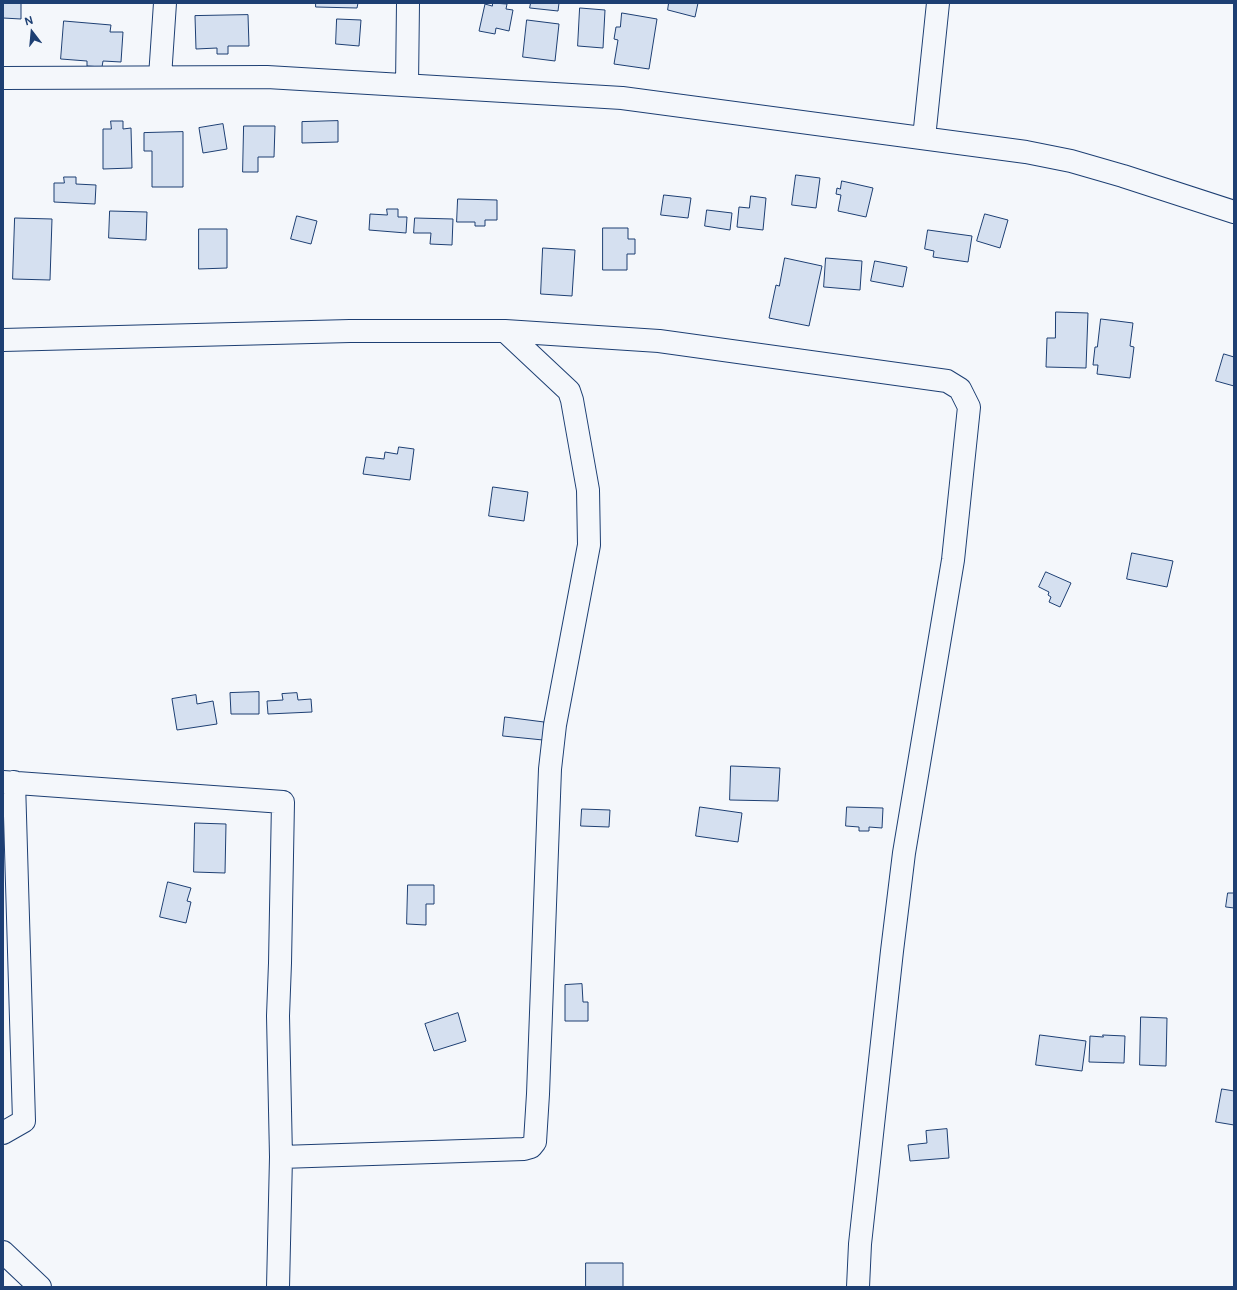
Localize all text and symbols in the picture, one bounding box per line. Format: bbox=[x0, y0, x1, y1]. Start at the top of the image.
north arrow bbox=[12, 12, 52, 52]
text: N bbox=[23, 13, 34, 28]

